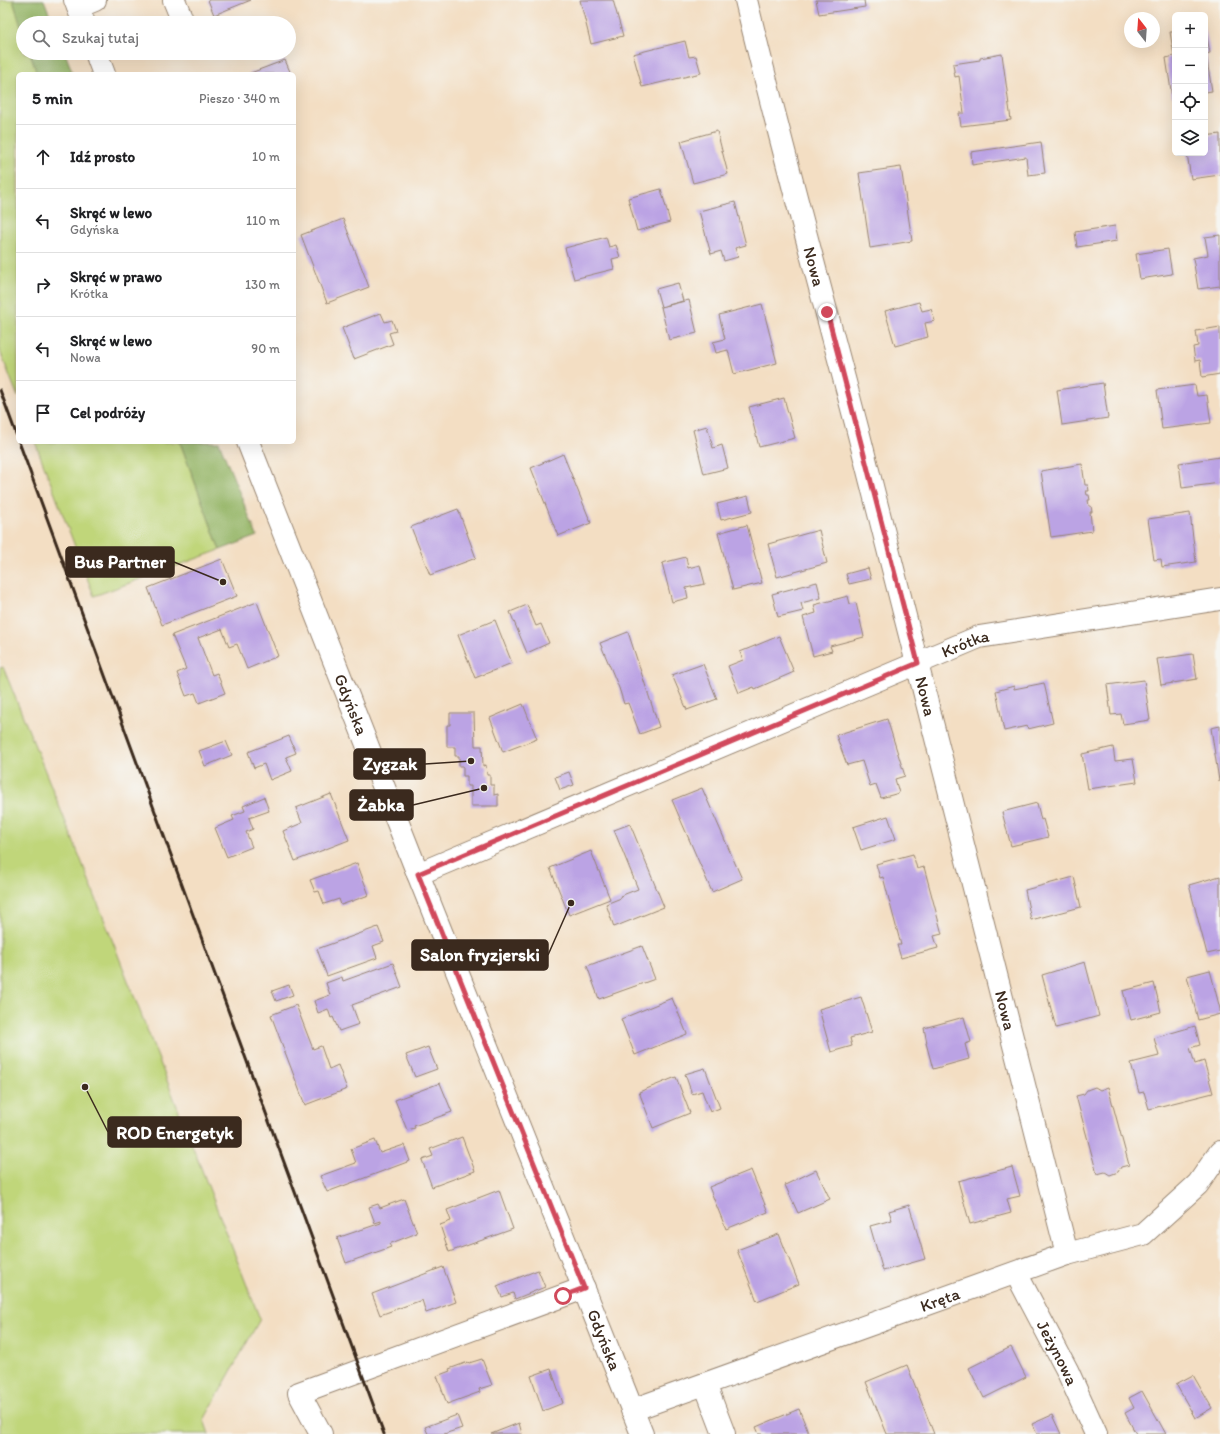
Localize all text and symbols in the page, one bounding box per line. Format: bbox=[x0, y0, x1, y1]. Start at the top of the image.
north arrow bbox=[1124, 12, 1160, 48]
map controls bbox=[1172, 12, 1208, 156]
button: + bbox=[1172, 12, 1208, 48]
search box bbox=[16, 16, 296, 60]
icon: search bbox=[30, 27, 52, 49]
text: Szukaj tutaj bbox=[62, 29, 139, 47]
button: − bbox=[1172, 48, 1208, 84]
button: locate bbox=[1172, 84, 1208, 120]
text: 5 min bbox=[32, 88, 72, 108]
text: Pieszo · 340 m bbox=[199, 91, 280, 106]
button: layers bbox=[1172, 120, 1208, 156]
icon: ahead bbox=[32, 146, 54, 168]
text: Idź prosto bbox=[70, 148, 135, 166]
text: 10 m bbox=[252, 149, 280, 164]
text: Skręć w lewo bbox=[70, 204, 152, 222]
icon: left bbox=[32, 210, 54, 232]
text: 110 m bbox=[246, 213, 280, 228]
text: Gdyńska bbox=[70, 222, 119, 237]
street label: Nowa bbox=[799, 244, 829, 288]
text: Skręć w prawo bbox=[70, 268, 162, 286]
icon: right bbox=[32, 274, 54, 296]
text: 130 m bbox=[245, 277, 280, 292]
text: Krótka bbox=[70, 286, 108, 301]
route end bbox=[818, 303, 836, 321]
text: Skręć w lewo bbox=[70, 332, 152, 350]
icon: left bbox=[32, 338, 54, 360]
text: 90 m bbox=[251, 341, 280, 356]
text: Nowa bbox=[70, 350, 101, 365]
icon: arrive bbox=[32, 402, 54, 424]
text: Cel podróży bbox=[70, 404, 145, 422]
callout: Bus Partner bbox=[66, 547, 174, 577]
text: Bus Partner bbox=[74, 551, 167, 573]
street label: Krótka bbox=[938, 626, 991, 662]
street label: Gdyńska bbox=[330, 671, 372, 738]
street label: Nowa bbox=[911, 674, 940, 718]
callout: Zygzak bbox=[354, 749, 425, 779]
text: Zygzak bbox=[363, 753, 418, 775]
callout: Żabka bbox=[350, 790, 413, 820]
text: Żabka bbox=[357, 794, 405, 816]
callout: Salon fryzjerski bbox=[412, 940, 548, 970]
text: Salon fryzjerski bbox=[420, 944, 540, 966]
street label: Nowa bbox=[991, 988, 1020, 1032]
callout: ROD Energetyk bbox=[108, 1117, 241, 1147]
text: ROD Energetyk bbox=[116, 1122, 234, 1144]
street label: Kręta bbox=[917, 1283, 962, 1316]
route start bbox=[554, 1287, 572, 1305]
street label: Gdyńska bbox=[583, 1306, 626, 1373]
street label: Jeżynowa bbox=[1033, 1317, 1083, 1388]

